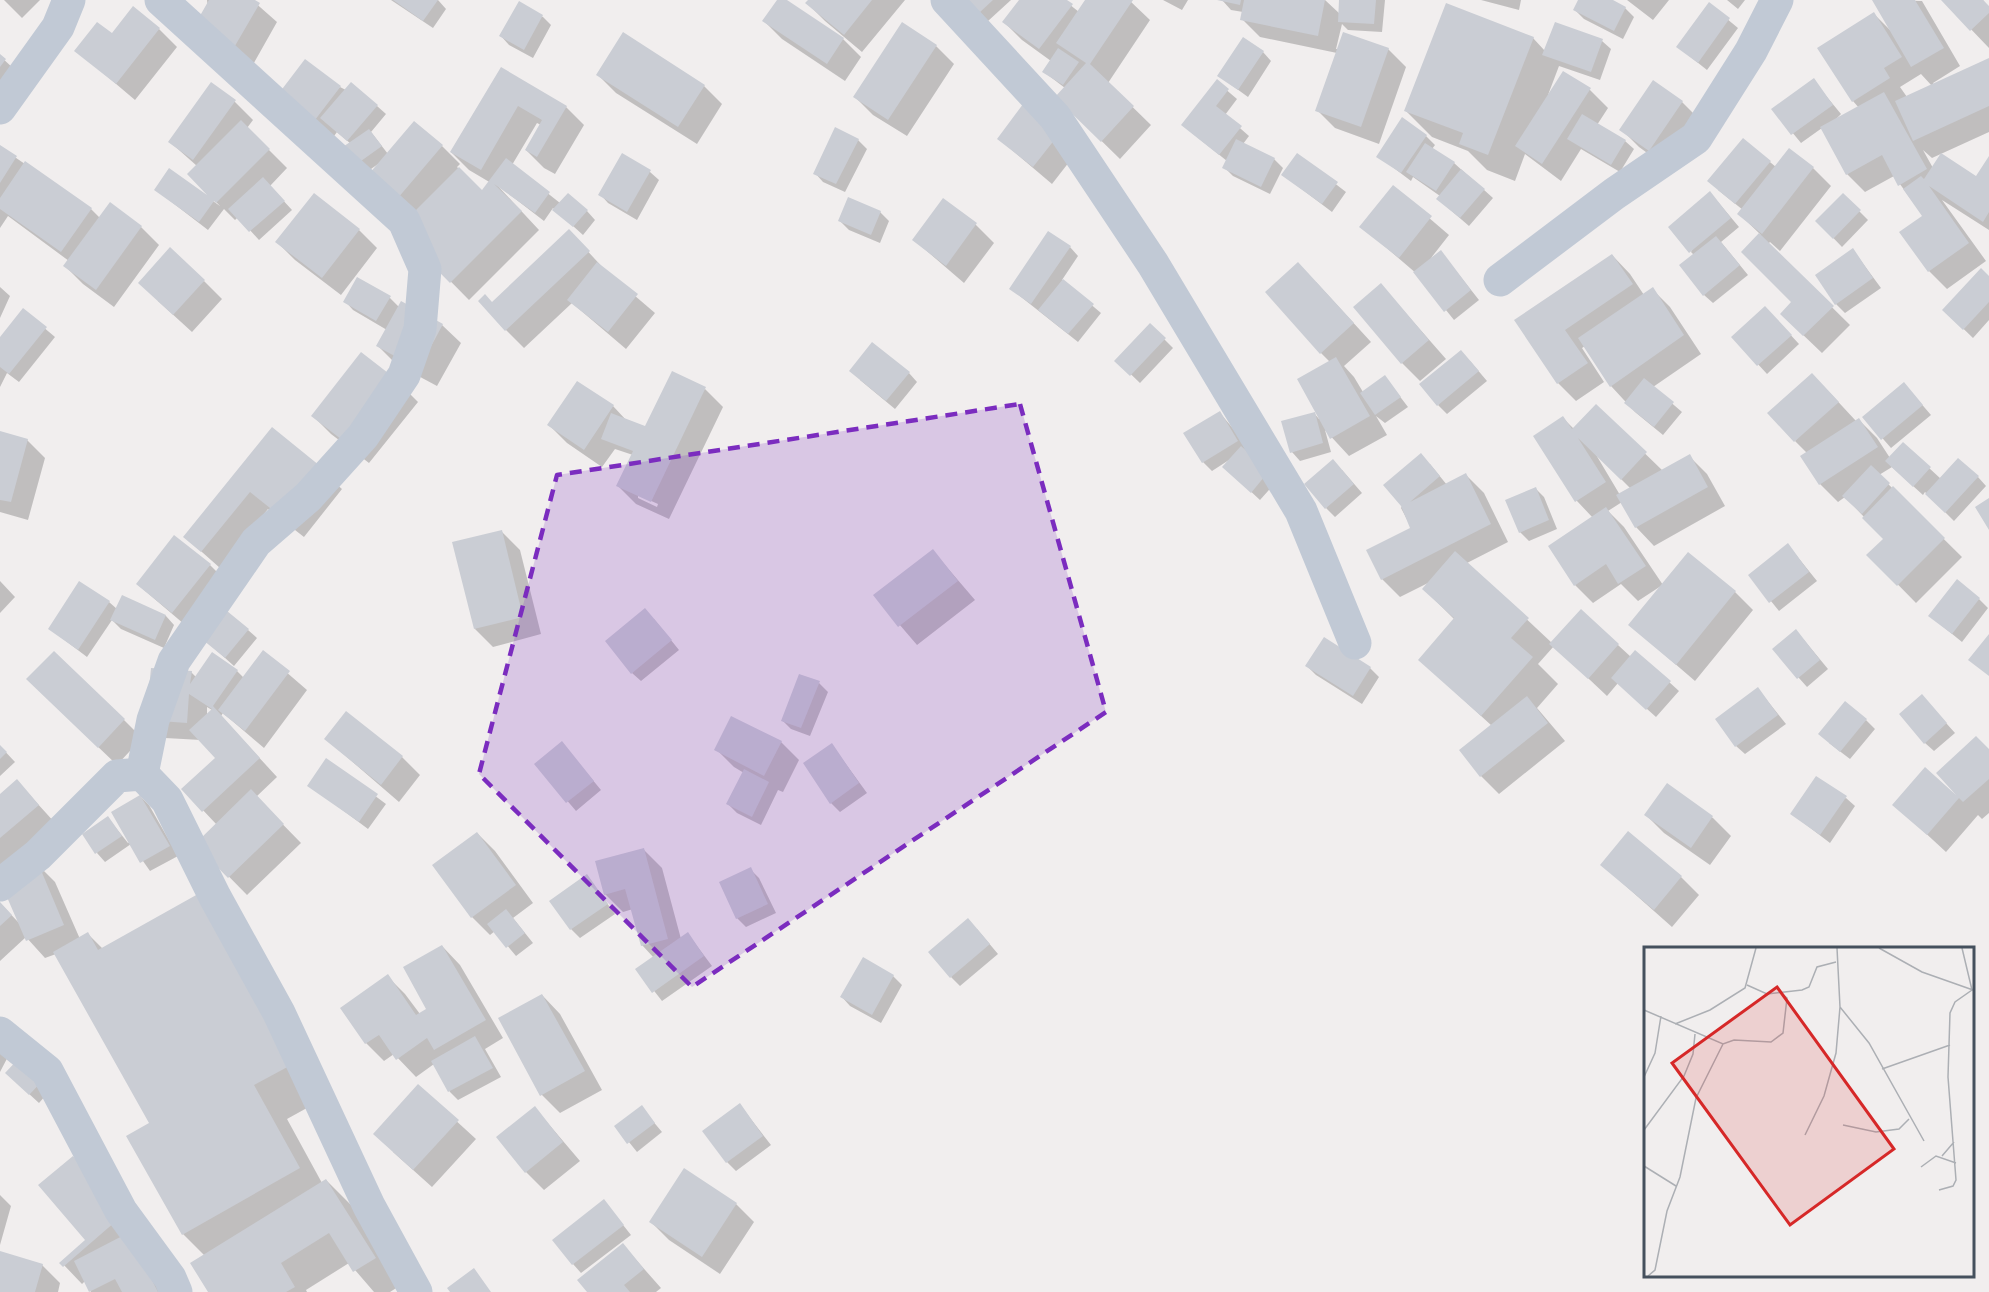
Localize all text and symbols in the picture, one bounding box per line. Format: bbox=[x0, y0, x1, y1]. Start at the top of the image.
inset map bbox=[1644, 947, 1974, 1277]

